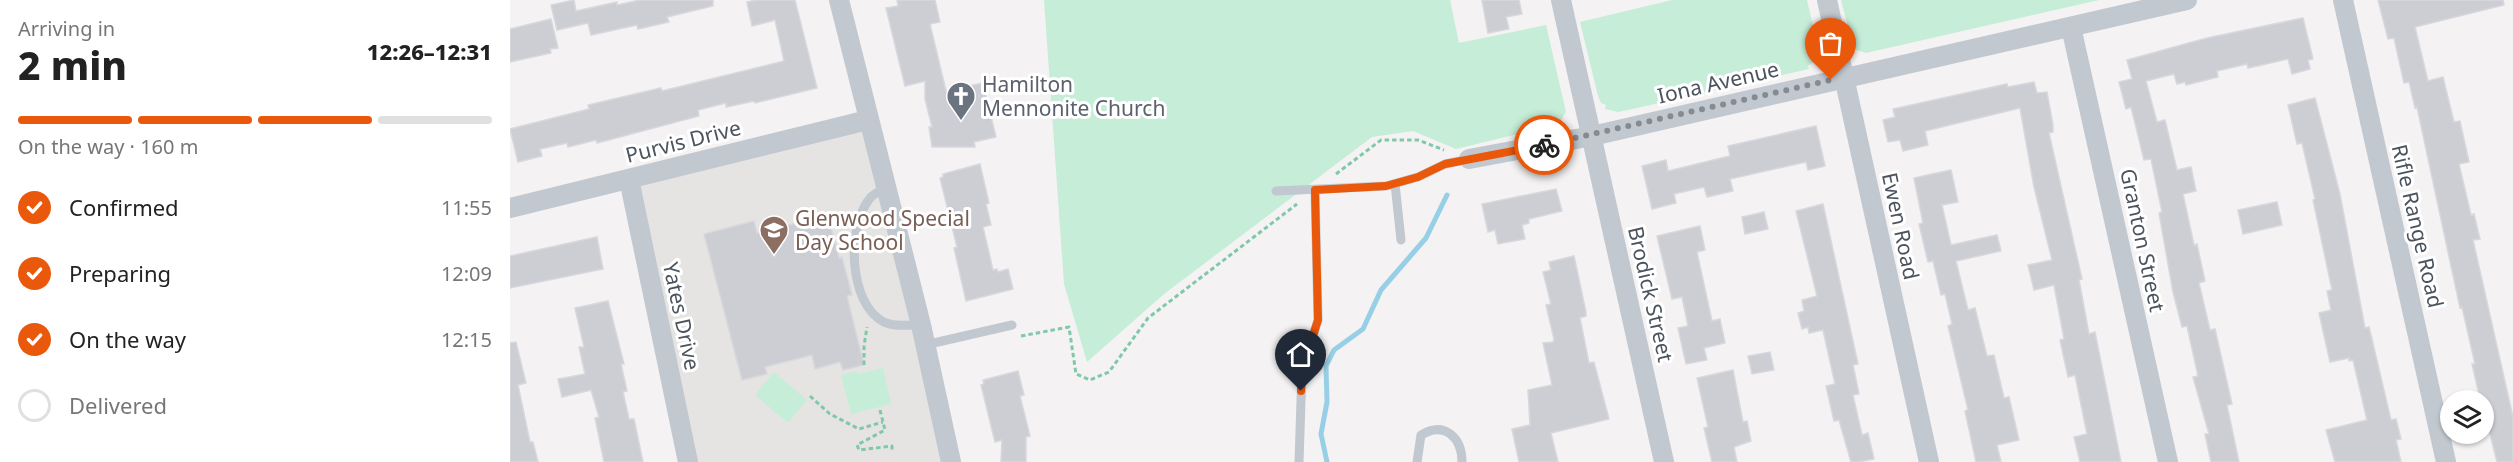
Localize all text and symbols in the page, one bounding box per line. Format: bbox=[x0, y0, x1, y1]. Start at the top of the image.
text: Arriving in bbox=[18, 15, 115, 42]
pin bbox=[1805, 18, 1856, 80]
icon: bag bbox=[1814, 27, 1847, 60]
text: 12:26–12:31 bbox=[367, 36, 492, 66]
text: 2 min bbox=[18, 38, 127, 91]
street label: Iona Avenue bbox=[1655, 54, 1781, 110]
place label: Hamilton Mennonite Church bbox=[982, 70, 1165, 122]
church icon: Hamilton Mennonite Church bbox=[945, 80, 977, 122]
street label: Purvis Drive bbox=[622, 113, 744, 169]
courier bbox=[1514, 115, 1574, 175]
icon: bike bbox=[1528, 129, 1561, 162]
text: On the way · 160 m bbox=[18, 133, 198, 160]
street label: Rifle Range Road bbox=[2386, 142, 2450, 310]
street label: Granton Street bbox=[2114, 166, 2172, 315]
street label: Ewen Road bbox=[1876, 170, 1926, 282]
icon: check bbox=[18, 191, 51, 224]
text: Confirmed bbox=[69, 192, 179, 222]
text: 11:55 bbox=[441, 194, 492, 221]
place label: Glenwood Special Day School bbox=[795, 204, 970, 256]
school or university icon: Glenwood Special Day School bbox=[758, 214, 790, 256]
street label: Brodick Street bbox=[1622, 223, 1680, 365]
icon: check bbox=[18, 257, 51, 290]
text: Preparing bbox=[69, 258, 171, 288]
text: 12:09 bbox=[441, 260, 492, 287]
street label: Yates Drive bbox=[657, 260, 707, 372]
icon: check bbox=[18, 323, 51, 356]
text: On the way bbox=[69, 324, 186, 354]
text: 12:15 bbox=[441, 326, 492, 353]
pin bbox=[1275, 329, 1326, 391]
icon: home bbox=[1284, 338, 1317, 371]
text: Delivered bbox=[69, 390, 167, 420]
map controls bbox=[2440, 390, 2494, 444]
button: layers bbox=[2440, 390, 2494, 444]

